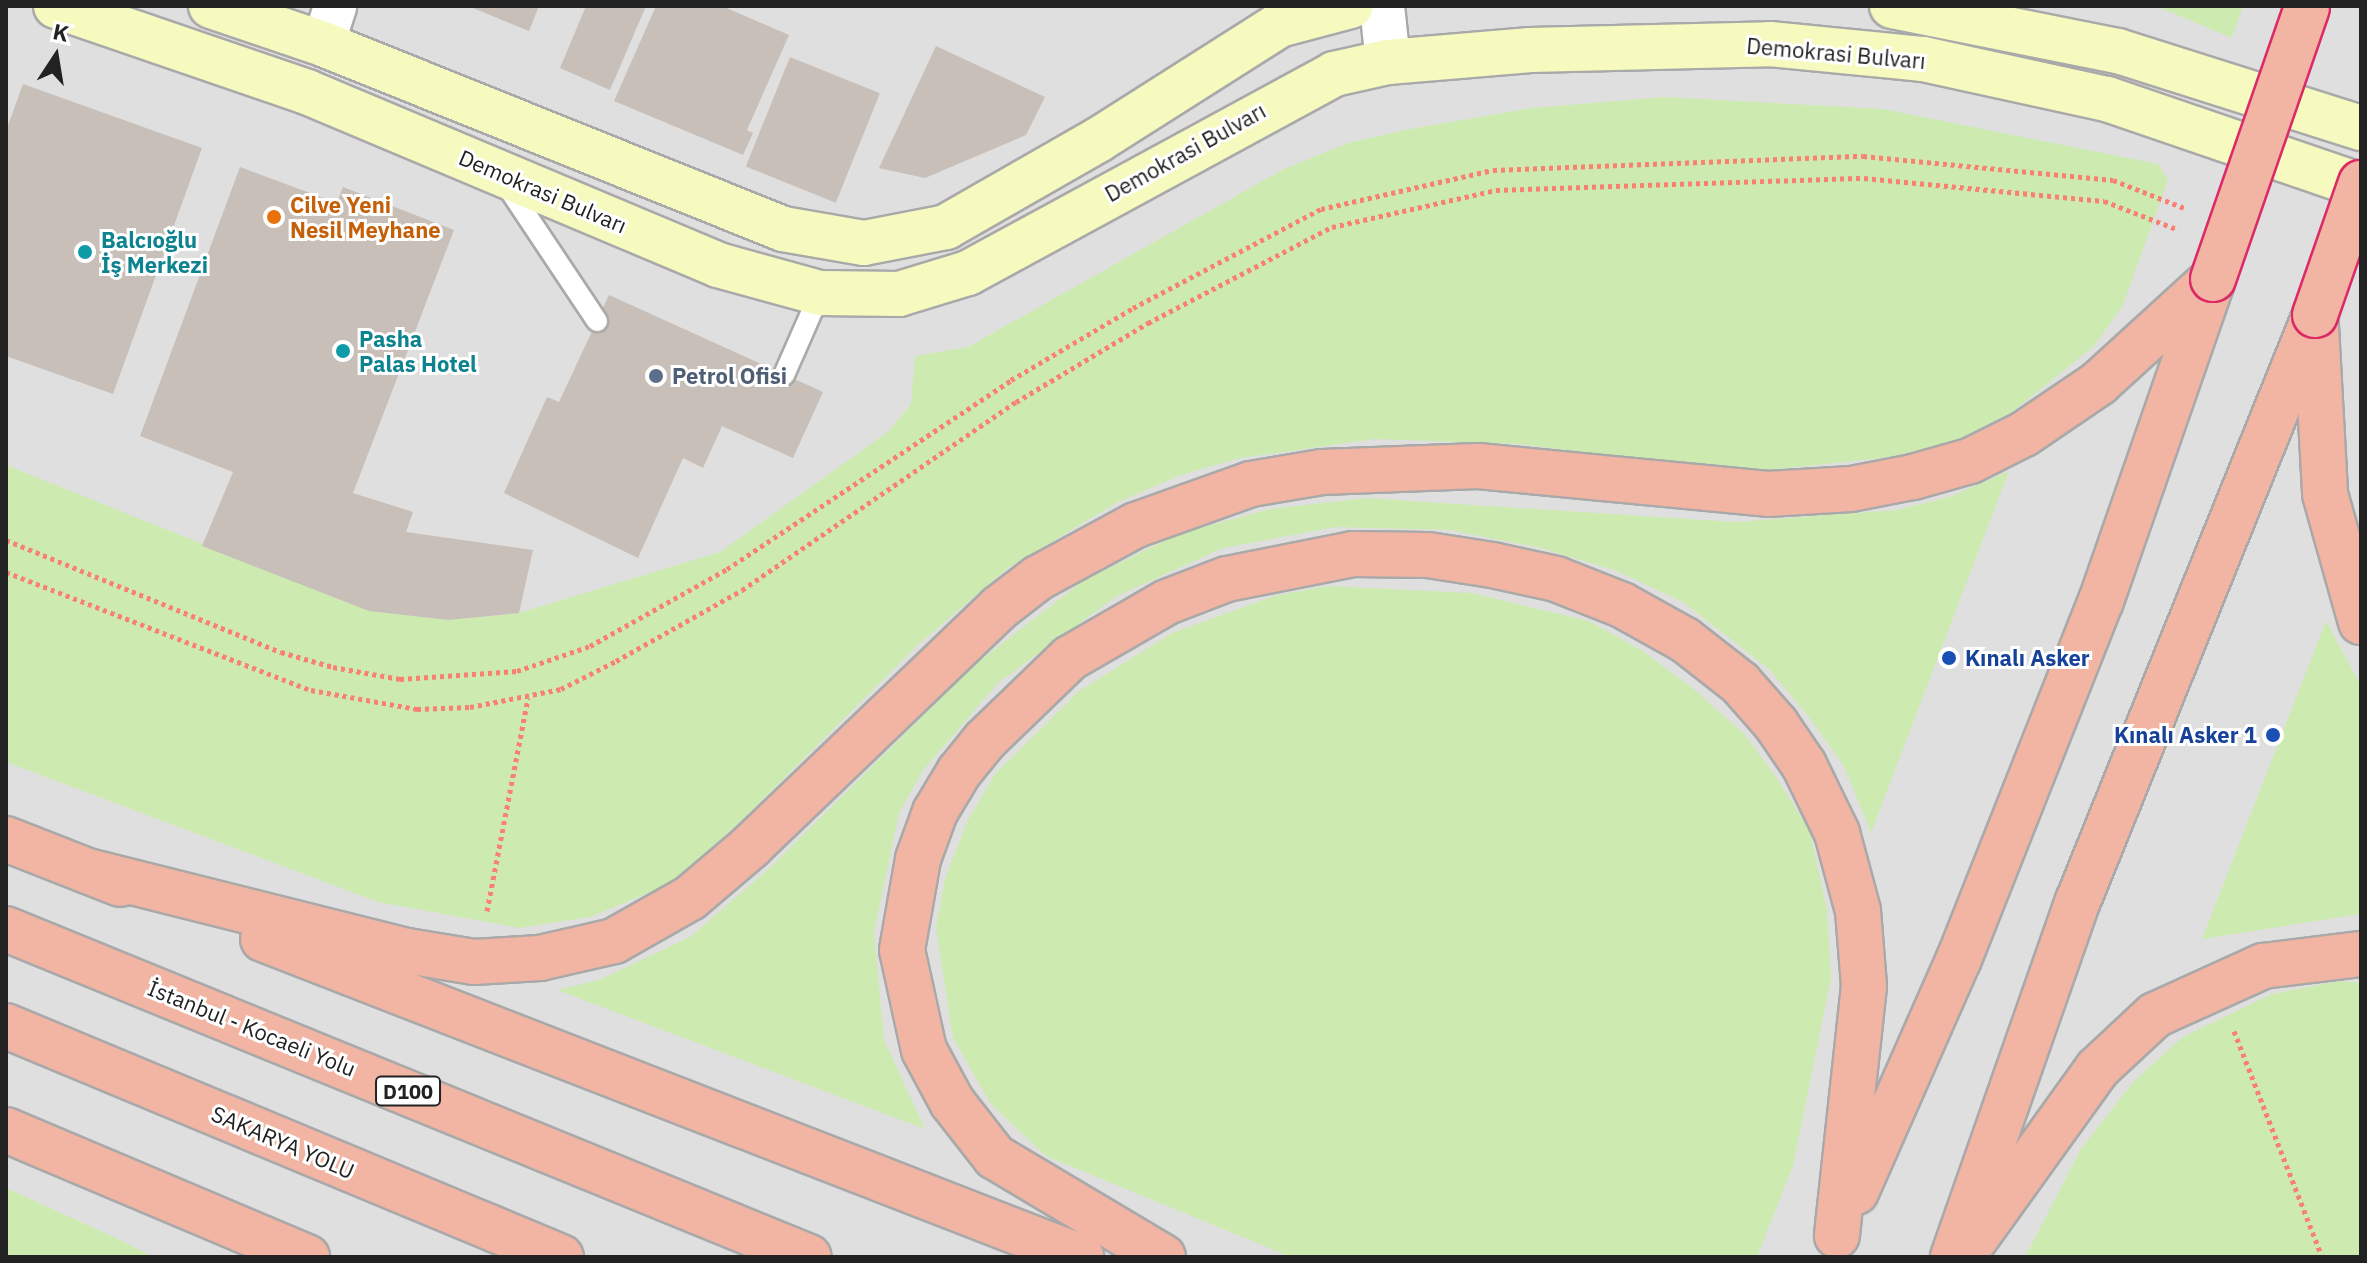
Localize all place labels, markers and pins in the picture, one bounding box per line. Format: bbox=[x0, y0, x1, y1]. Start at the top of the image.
place label: Cilve Yeni Nesil Meyhane bbox=[290, 191, 441, 242]
marker: Cilve Yeni Nesil Meyhane bbox=[265, 208, 283, 226]
place label: Balcıoğlu İş Merkezi bbox=[101, 226, 208, 278]
marker: Balcıoğlu İş Merkezi bbox=[76, 243, 94, 261]
place label: Pasha Palas Hotel bbox=[359, 325, 477, 376]
marker: Pasha Palas Hotel bbox=[334, 342, 352, 360]
place label: Petrol Ofisi bbox=[672, 363, 787, 389]
marker: Petrol Ofisi bbox=[647, 367, 665, 385]
place label: Kınalı Asker bbox=[1965, 645, 2090, 671]
marker: Kınalı Asker bbox=[1940, 649, 1958, 667]
place label: Kınalı Asker 1 bbox=[2114, 722, 2257, 748]
marker: Kınalı Asker 1 bbox=[2264, 726, 2282, 744]

